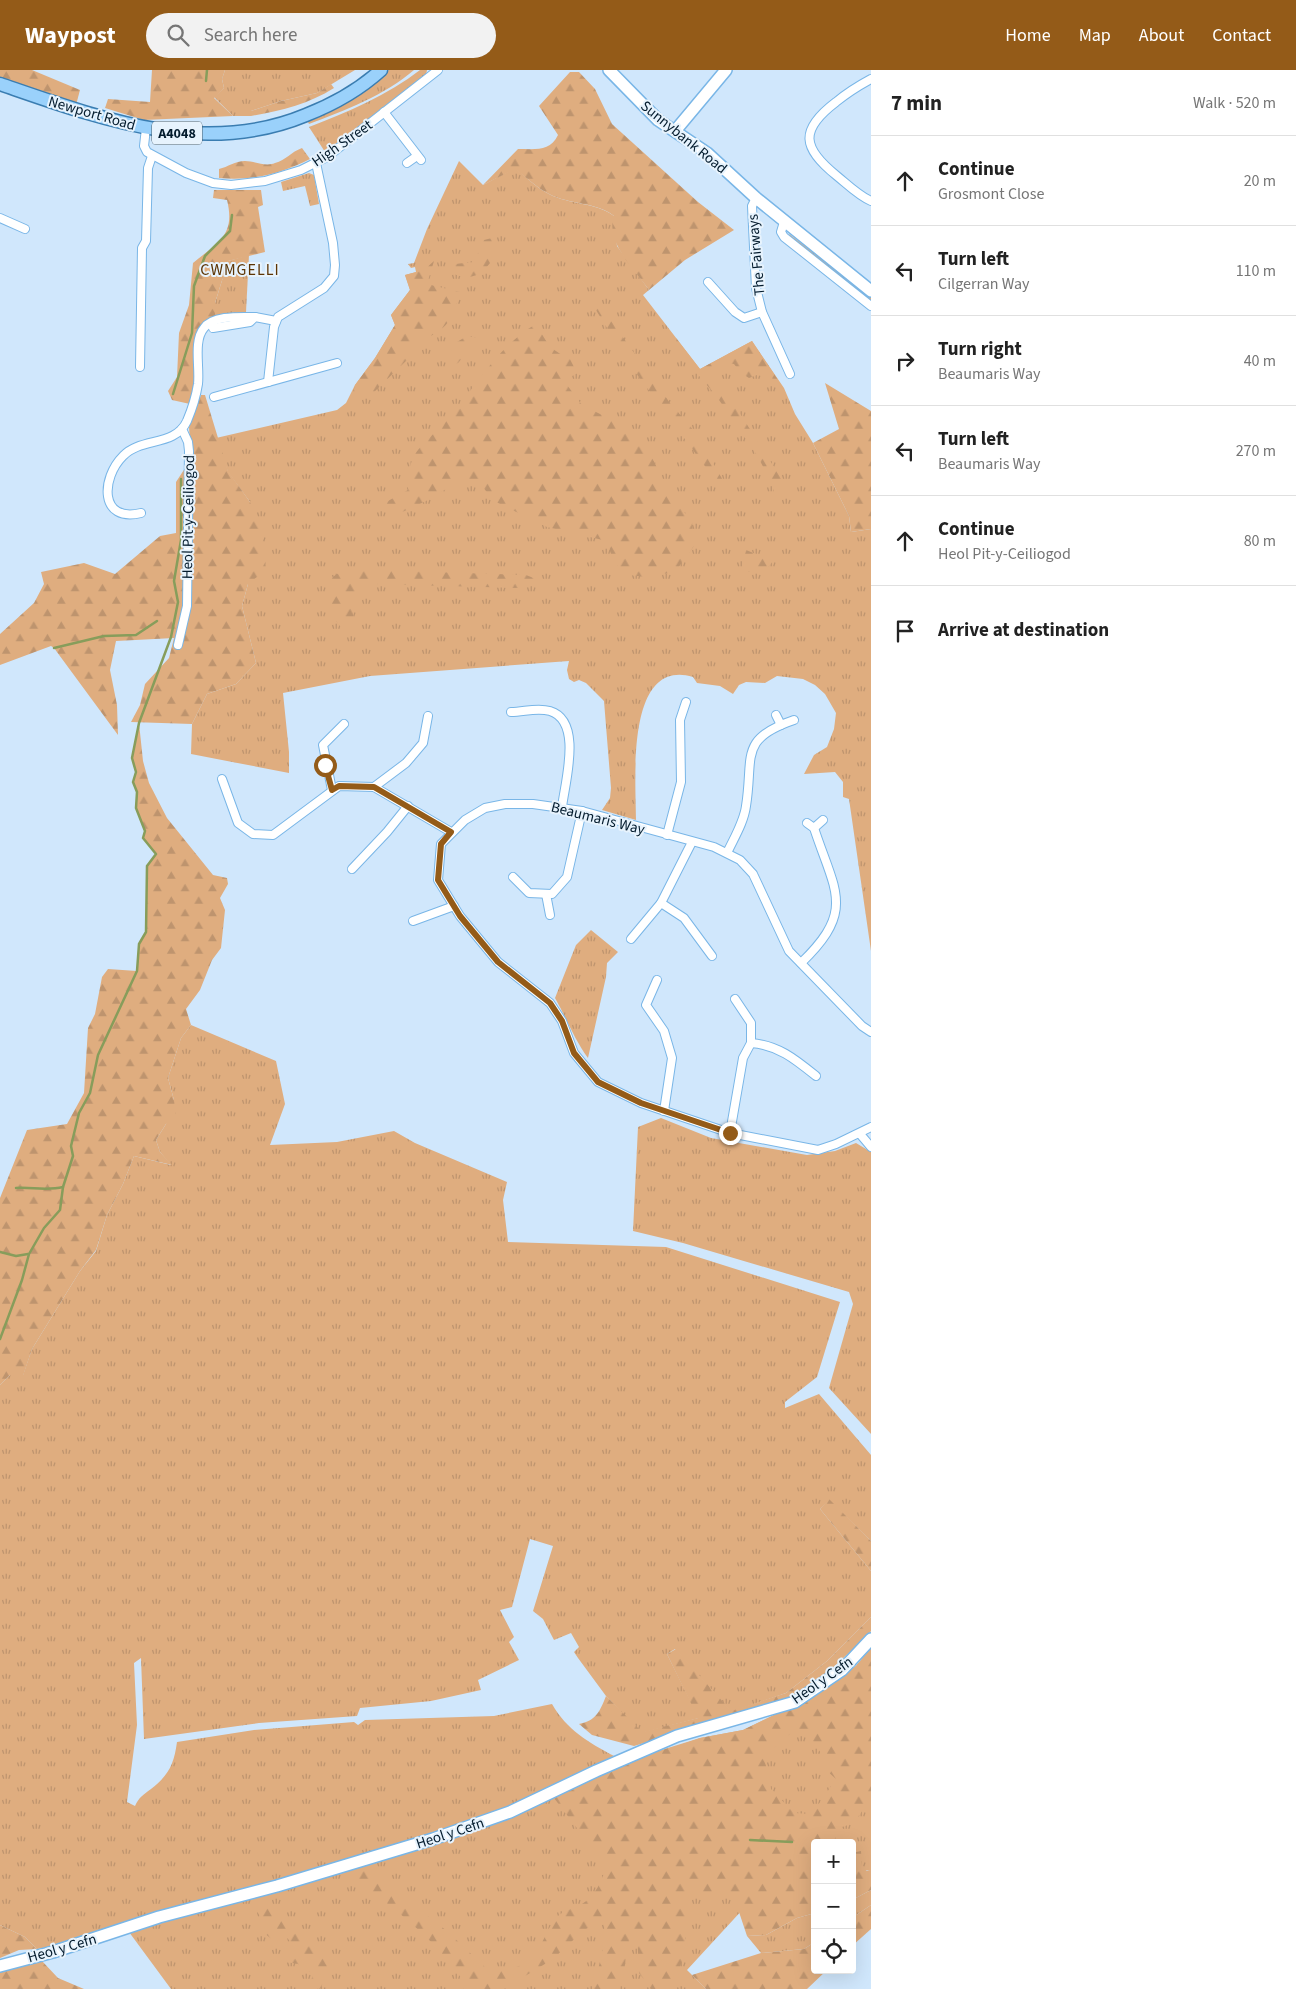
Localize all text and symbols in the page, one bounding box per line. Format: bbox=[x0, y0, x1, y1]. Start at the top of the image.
search box bbox=[146, 13, 496, 58]
text: Waypost bbox=[25, 18, 116, 53]
icon: search bbox=[164, 21, 192, 49]
text: Search here bbox=[204, 22, 297, 49]
text: Home bbox=[1005, 23, 1051, 48]
text: Map bbox=[1079, 23, 1111, 48]
text: About bbox=[1139, 23, 1184, 48]
text: Contact bbox=[1212, 23, 1271, 48]
text: 7 min bbox=[891, 88, 942, 118]
street label: Newport Road bbox=[46, 91, 138, 136]
text: Walk · 520 m bbox=[1193, 92, 1276, 114]
street label: Sunnybank Road bbox=[636, 96, 732, 179]
street label: High Street bbox=[308, 115, 377, 172]
road number: A4048 bbox=[152, 122, 202, 144]
text: Continue bbox=[938, 156, 1015, 183]
icon: ahead bbox=[891, 167, 919, 195]
text: 20 m bbox=[1244, 170, 1276, 192]
text: Grosmont Close bbox=[938, 183, 1044, 205]
street label: The Fairways bbox=[742, 213, 771, 297]
text: Turn left bbox=[938, 246, 1009, 273]
icon: left bbox=[891, 257, 919, 285]
district label: CWMGELLI bbox=[200, 259, 280, 281]
text: 110 m bbox=[1236, 260, 1276, 282]
text: Cilgerran Way bbox=[938, 273, 1030, 295]
text: Turn right bbox=[938, 336, 1022, 363]
icon: right bbox=[891, 347, 919, 375]
text: 40 m bbox=[1244, 350, 1276, 372]
text: Beaumaris Way bbox=[938, 363, 1040, 385]
text: Turn left bbox=[938, 426, 1009, 453]
icon: left bbox=[891, 437, 919, 465]
text: 270 m bbox=[1236, 440, 1276, 462]
text: Beaumaris Way bbox=[938, 453, 1040, 475]
street label: Heol Pit-y-Ceiliogod bbox=[177, 455, 200, 579]
text: Continue bbox=[938, 516, 1015, 543]
icon: ahead bbox=[891, 527, 919, 555]
text: 80 m bbox=[1244, 530, 1276, 552]
text: Heol Pit-y-Ceiliogod bbox=[938, 543, 1071, 565]
icon: arrive bbox=[891, 617, 919, 645]
text: Arrive at destination bbox=[938, 617, 1109, 644]
route start bbox=[314, 754, 337, 777]
street label: Beaumaris Way bbox=[549, 797, 647, 840]
route end bbox=[719, 1122, 742, 1145]
street label: Heol y Cefn bbox=[787, 1652, 857, 1709]
street label: Heol y Cefn bbox=[413, 1813, 487, 1854]
map controls bbox=[811, 1839, 856, 1974]
button: + bbox=[811, 1839, 856, 1884]
button: − bbox=[811, 1884, 856, 1929]
street label: Heol y Cefn bbox=[25, 1929, 99, 1968]
button: locate bbox=[811, 1929, 856, 1974]

